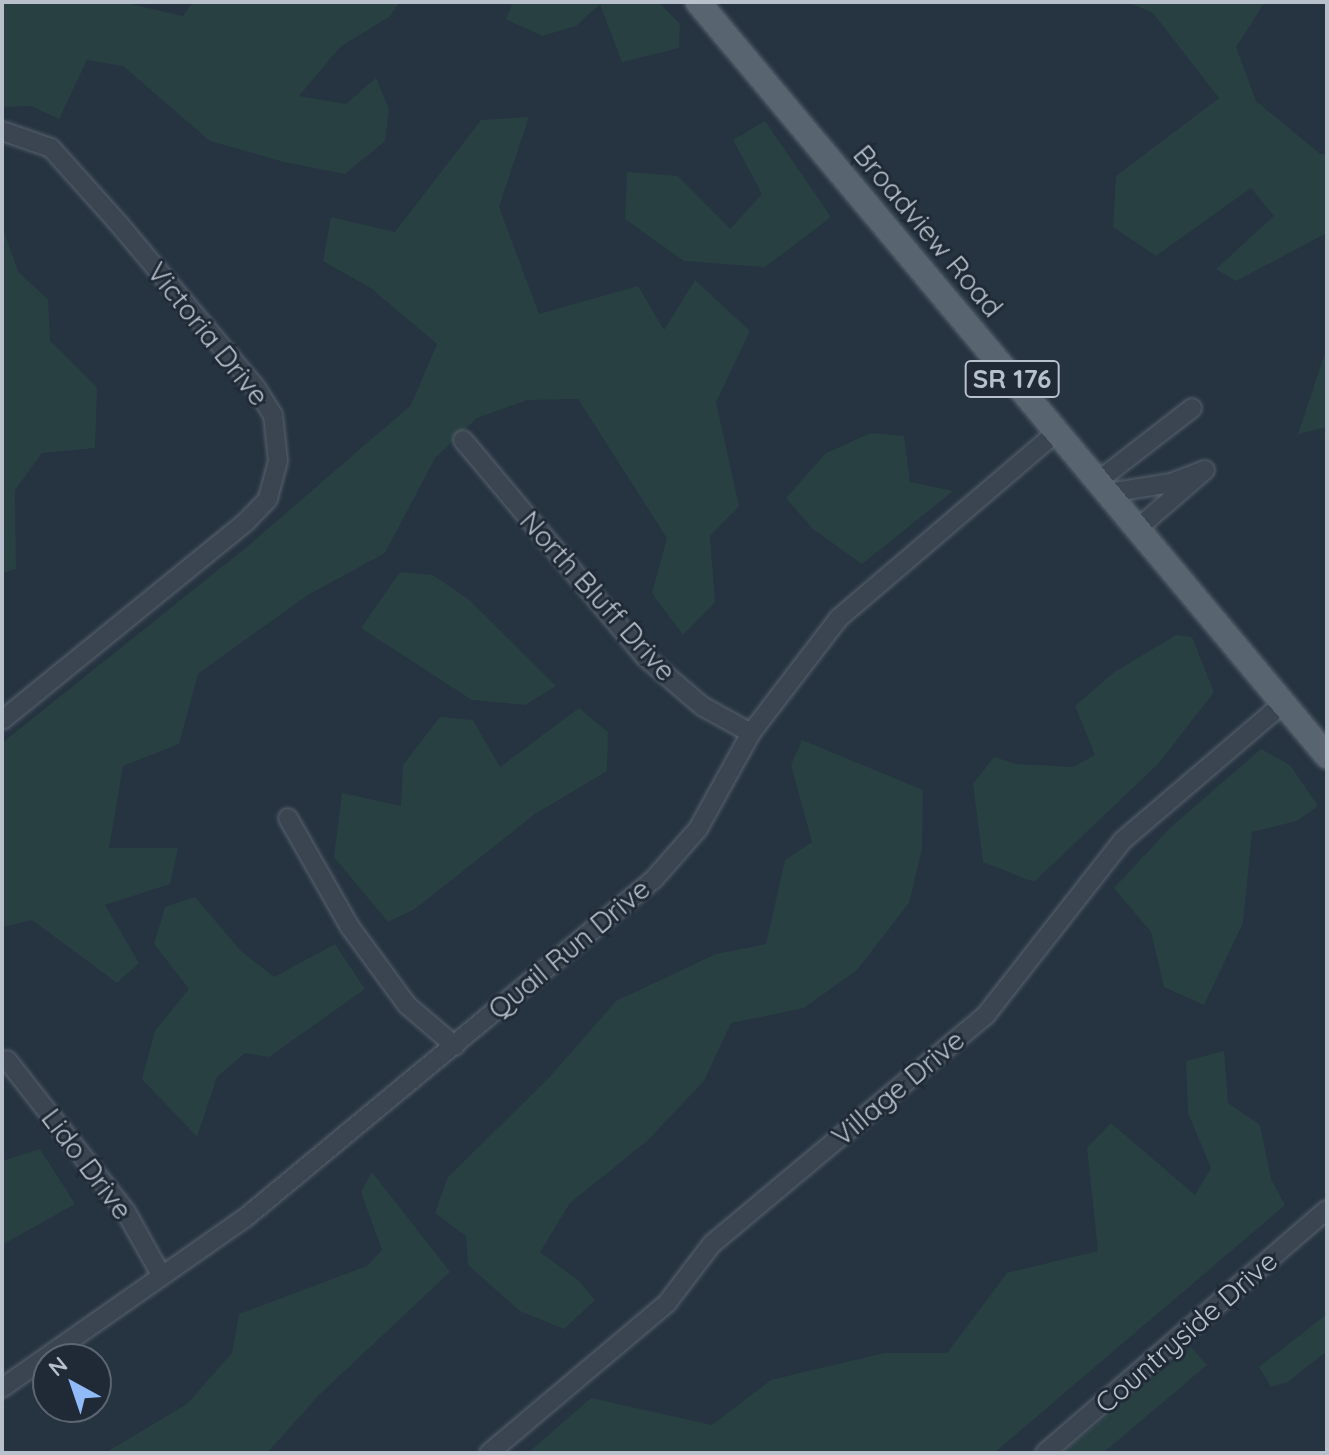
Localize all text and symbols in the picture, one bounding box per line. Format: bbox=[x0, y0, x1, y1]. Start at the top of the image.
street label: Broadview Road bbox=[846, 138, 1010, 324]
street label: Victoria Drive bbox=[140, 256, 276, 412]
road number: SR 176 bbox=[964, 357, 1060, 401]
street label: North Bluff Drive bbox=[513, 504, 683, 688]
street label: Quail Run Drive bbox=[481, 872, 657, 1026]
street label: Village Drive bbox=[825, 1023, 971, 1153]
street label: Lido Drive bbox=[35, 1102, 139, 1226]
street label: Countryside Drive bbox=[1088, 1244, 1284, 1420]
north arrow bbox=[32, 1343, 112, 1423]
text: N bbox=[43, 1350, 73, 1382]

